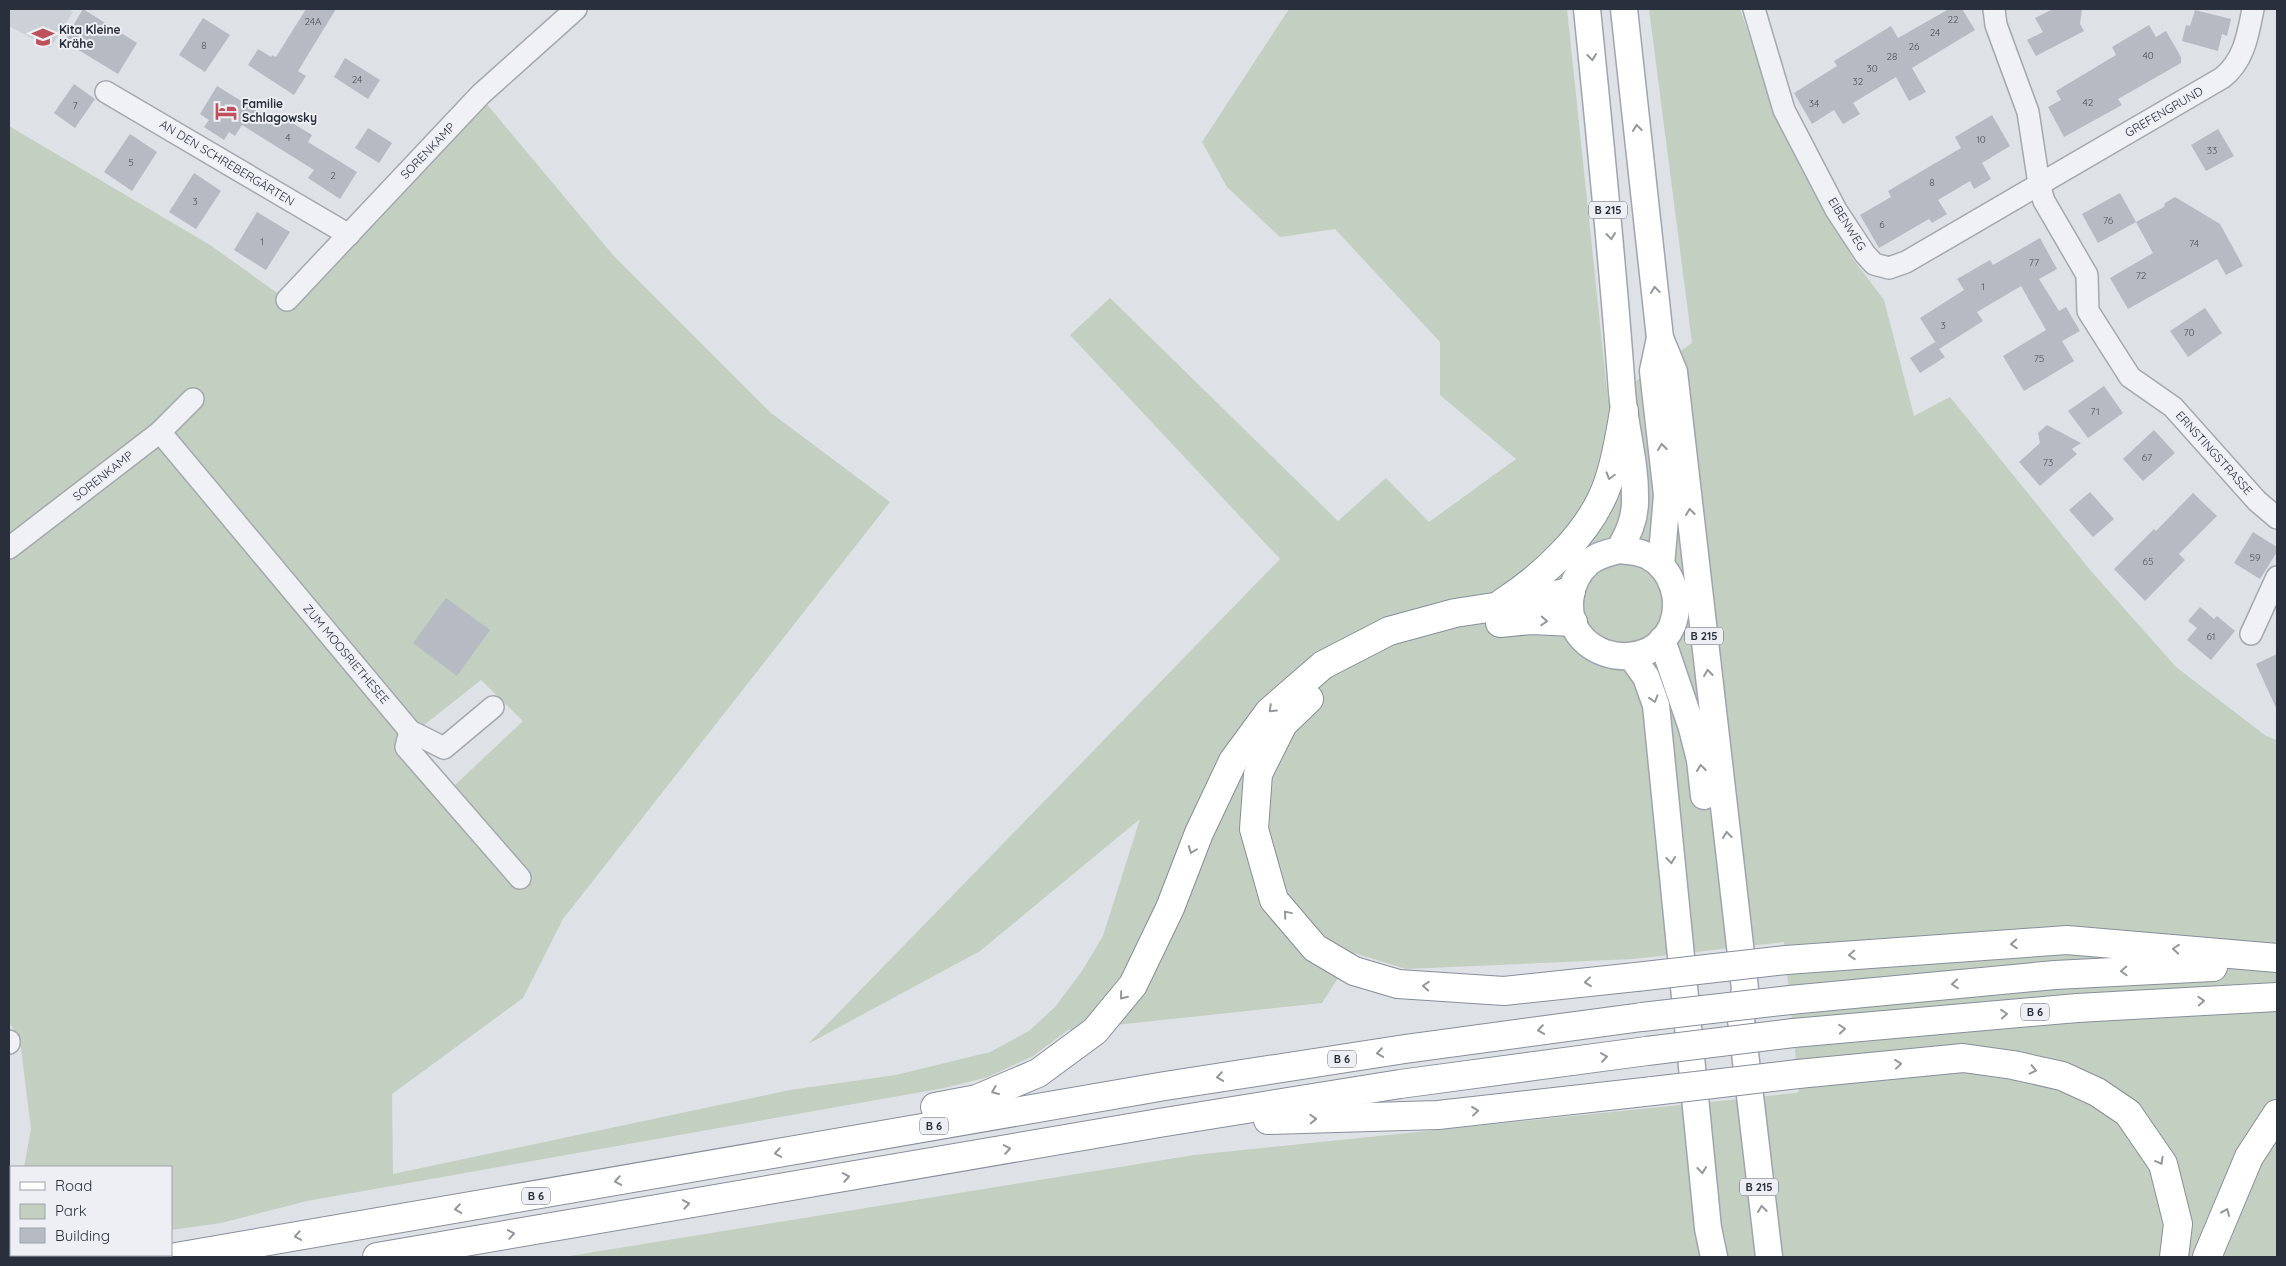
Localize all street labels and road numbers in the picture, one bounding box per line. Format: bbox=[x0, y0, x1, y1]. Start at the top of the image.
street label: GREFENGRUND bbox=[2122, 83, 2206, 140]
street label: AN DEN SCHREBERGÄRTEN bbox=[157, 116, 297, 209]
street label: SORENKAMP bbox=[397, 119, 458, 182]
street label: EIBENWEG bbox=[1825, 194, 1870, 253]
road number: B 215 bbox=[1589, 202, 1627, 218]
street label: ERNSTINGSTRASSE bbox=[2173, 408, 2256, 498]
street label: SORENKAMP bbox=[70, 447, 136, 504]
street label: ZUM MOOSRIETHESEE bbox=[300, 601, 393, 707]
road number: B 215 bbox=[1685, 628, 1723, 644]
road number: B 6 bbox=[2021, 1004, 2049, 1020]
road number: B 6 bbox=[1328, 1050, 1356, 1068]
road number: B 6 bbox=[920, 1118, 948, 1134]
road number: B 215 bbox=[1740, 1178, 1778, 1196]
road number: B 6 bbox=[522, 1188, 550, 1204]

